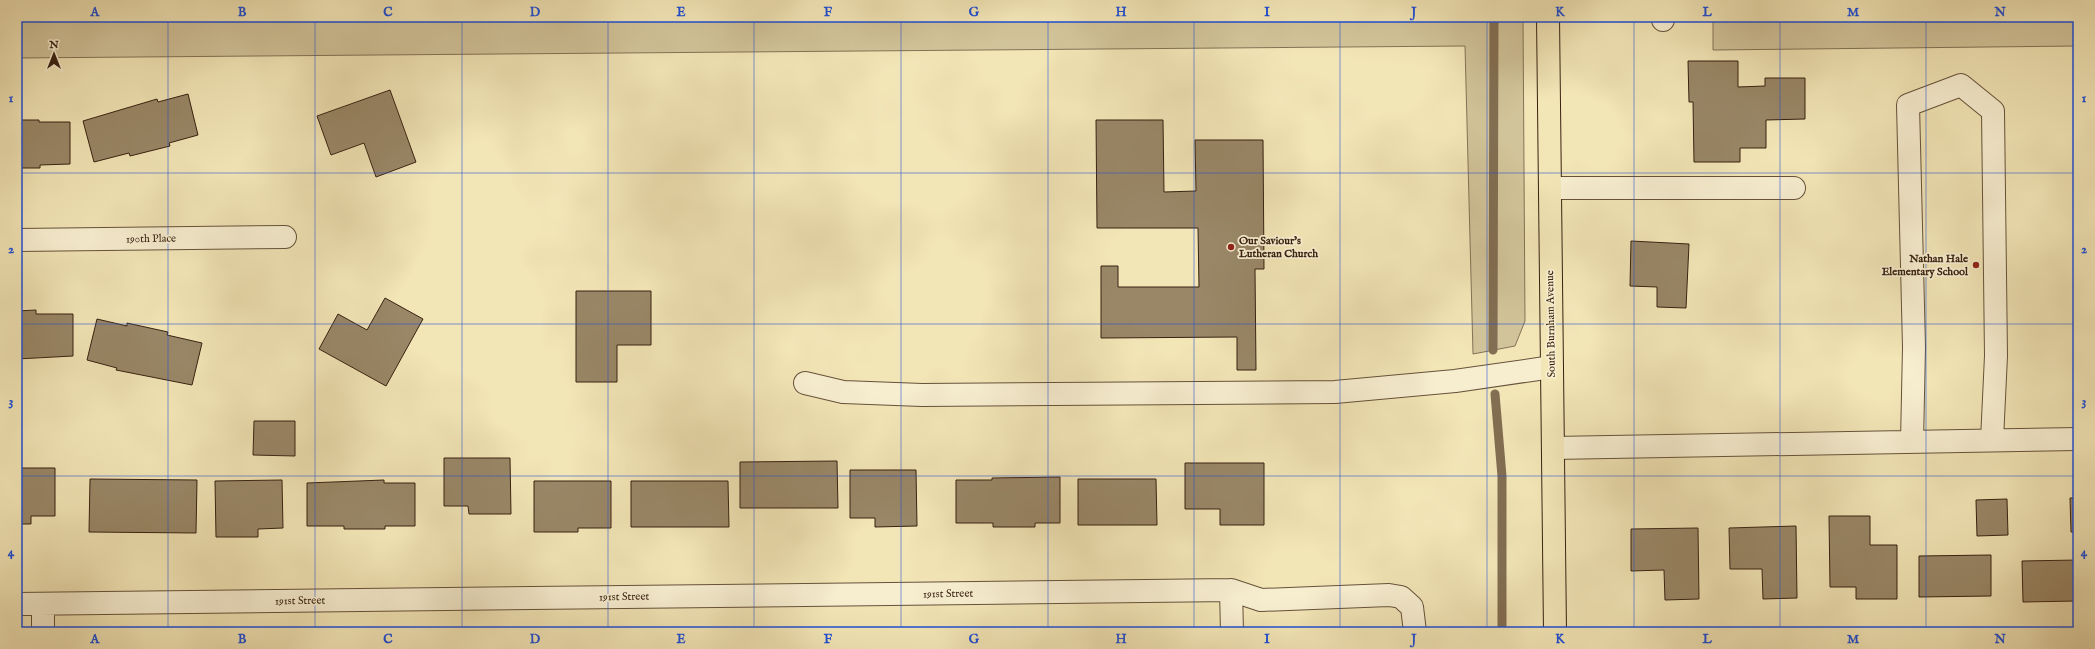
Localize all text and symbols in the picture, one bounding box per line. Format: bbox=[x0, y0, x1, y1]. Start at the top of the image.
text: A bbox=[90, 4, 101, 21]
text: B bbox=[238, 4, 247, 21]
text: C bbox=[383, 4, 393, 21]
text: D bbox=[530, 4, 541, 21]
text: E bbox=[676, 4, 686, 21]
text: F bbox=[824, 4, 833, 21]
text: G bbox=[969, 4, 980, 21]
text: H bbox=[1115, 4, 1127, 21]
text: I bbox=[1264, 4, 1270, 21]
text: J bbox=[1409, 4, 1417, 21]
text: K bbox=[1555, 4, 1565, 21]
text: L bbox=[1701, 4, 1712, 21]
text: M bbox=[1847, 4, 1860, 21]
text: N bbox=[1993, 4, 2006, 21]
north arrow bbox=[34, 34, 74, 74]
text: N bbox=[48, 38, 59, 52]
text: 1 bbox=[9, 90, 14, 107]
text: 1 bbox=[2082, 90, 2087, 107]
street label: 190th Place bbox=[126, 232, 176, 246]
place label: Our Saviour's Lutheran Church bbox=[1238, 234, 1318, 261]
text: 2 bbox=[8, 241, 14, 258]
text: 2 bbox=[2081, 241, 2087, 258]
marker: Our Saviour's Lutheran Church bbox=[1226, 242, 1236, 252]
place label: Nathan Hale Elementary School bbox=[1882, 252, 1969, 279]
marker: Nathan Hale Elementary School bbox=[1971, 260, 1981, 270]
street label: South Burnham Avenue bbox=[1543, 270, 1559, 378]
text: 3 bbox=[9, 393, 14, 410]
text: 3 bbox=[2082, 393, 2087, 410]
text: 4 bbox=[8, 544, 15, 561]
text: 4 bbox=[2081, 544, 2088, 561]
street label: 191st Street bbox=[923, 587, 974, 601]
street label: 191st Street bbox=[599, 590, 650, 604]
street label: 191st Street bbox=[275, 594, 326, 608]
text: A bbox=[90, 631, 101, 648]
text: B bbox=[238, 631, 247, 648]
text: C bbox=[383, 631, 393, 648]
text: D bbox=[530, 631, 541, 648]
text: E bbox=[676, 631, 686, 648]
text: F bbox=[824, 631, 833, 648]
text: G bbox=[969, 631, 980, 648]
text: H bbox=[1115, 631, 1127, 648]
text: I bbox=[1264, 631, 1270, 648]
text: J bbox=[1409, 631, 1417, 648]
text: K bbox=[1555, 631, 1565, 648]
text: L bbox=[1701, 631, 1712, 648]
text: M bbox=[1847, 631, 1860, 648]
text: N bbox=[1993, 631, 2006, 648]

